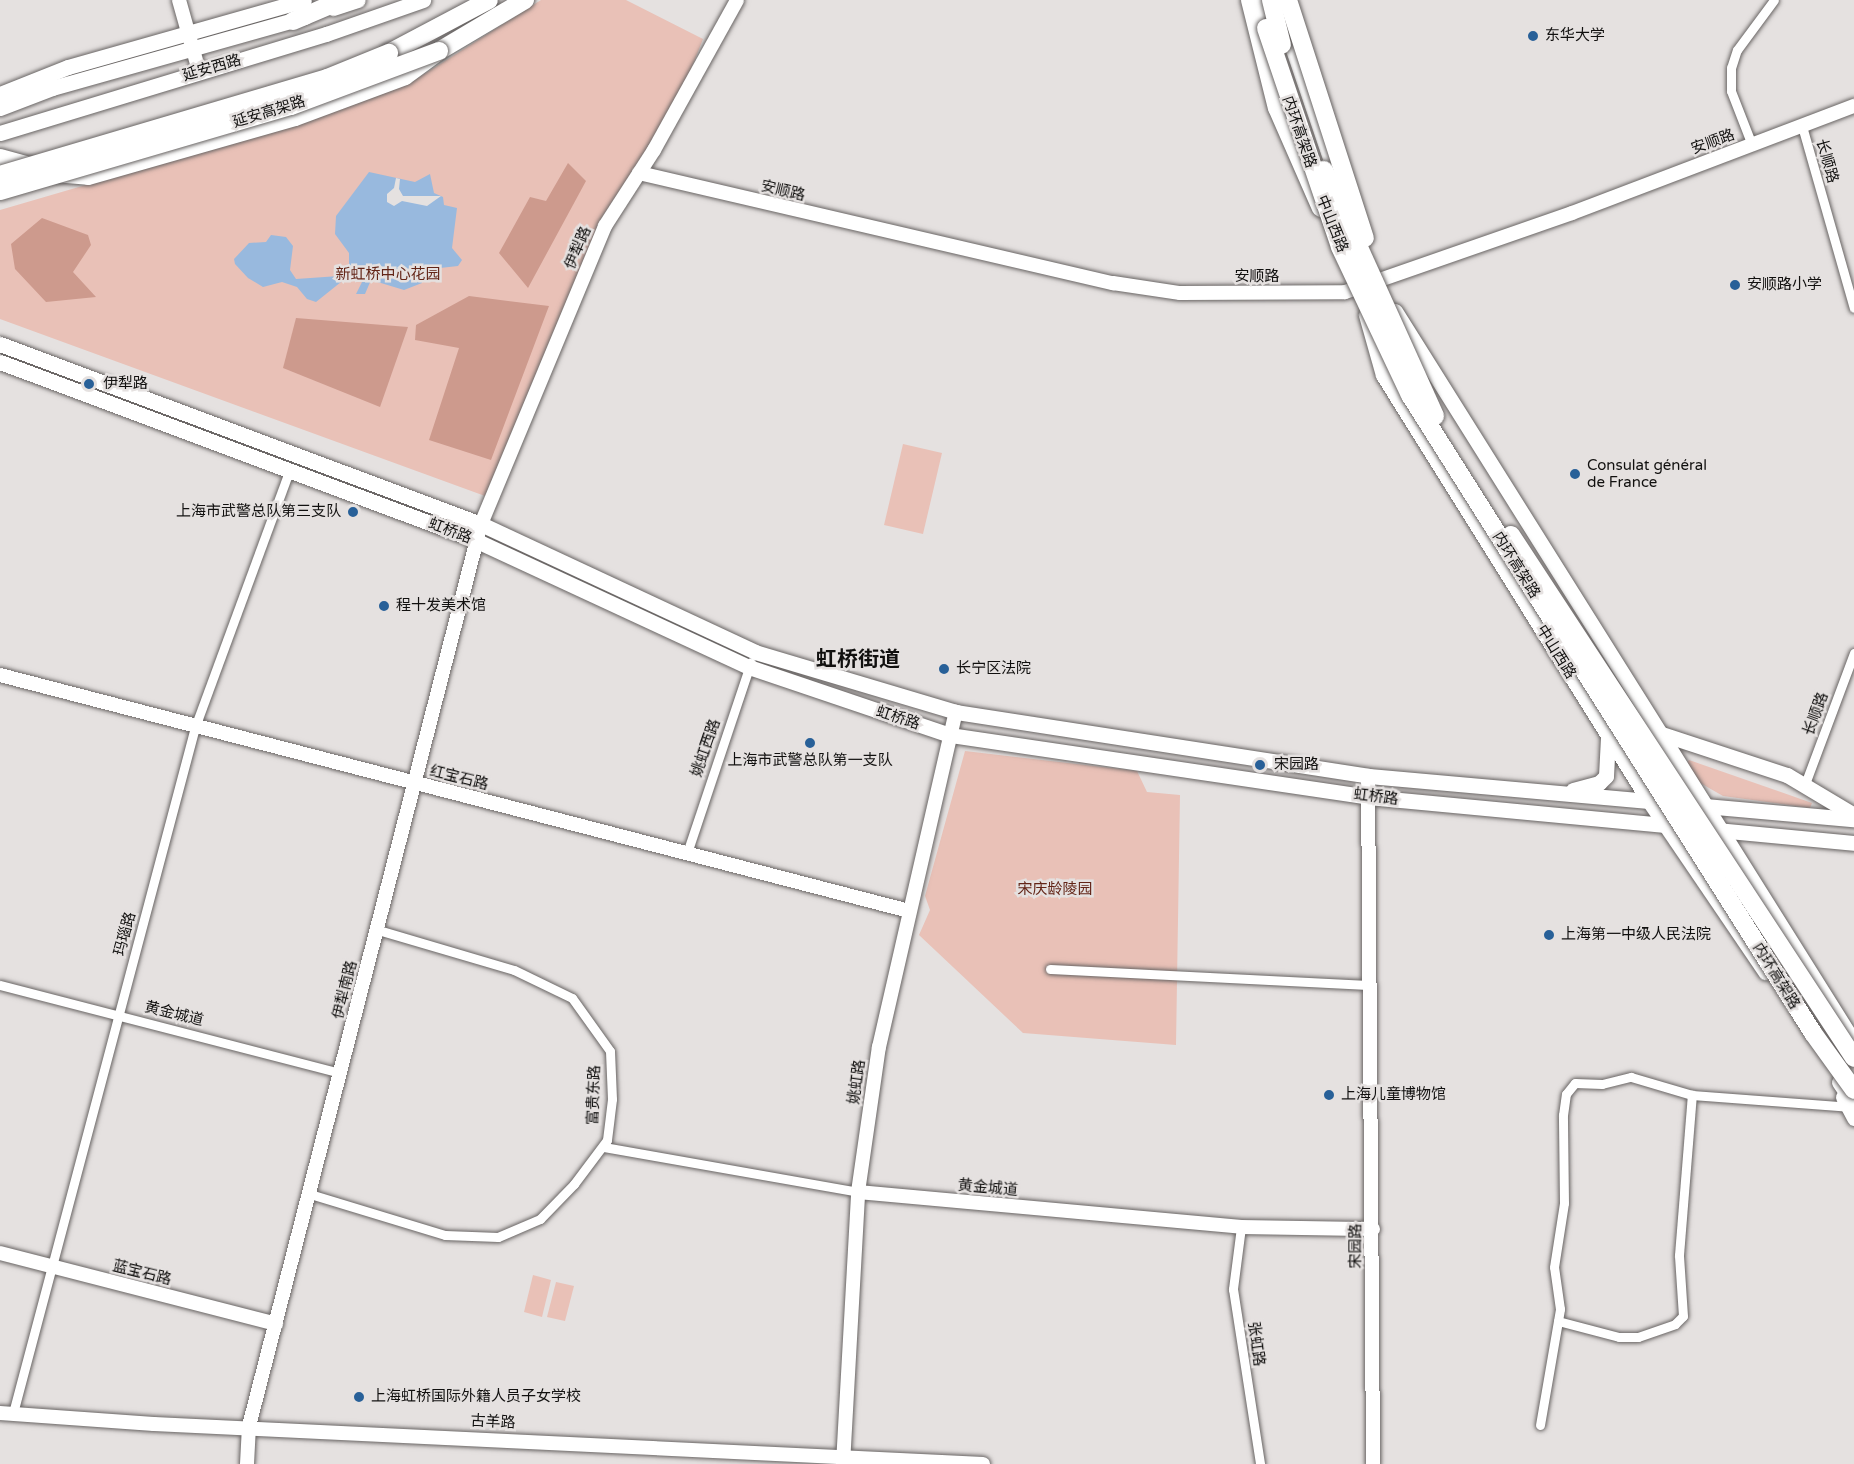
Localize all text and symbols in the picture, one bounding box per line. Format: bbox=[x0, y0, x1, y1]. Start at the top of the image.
place label: 东华大学 bbox=[1545, 27, 1605, 45]
marker: 东华大学 bbox=[1526, 29, 1540, 43]
street label: 延安西路 bbox=[181, 51, 243, 85]
street label: 延安高架路 bbox=[231, 92, 307, 132]
street label: 内环高架路 bbox=[1278, 94, 1320, 170]
street label: 安顺路 bbox=[1689, 126, 1737, 158]
street label: 长顺路 bbox=[1812, 137, 1842, 185]
street label: 安顺路 bbox=[759, 177, 807, 205]
street label: 中山西路 bbox=[1312, 193, 1352, 255]
street label: 伊犁路 bbox=[561, 224, 595, 272]
park label: 新虹桥中心花园 bbox=[336, 266, 440, 284]
street label: 安顺路 bbox=[1235, 268, 1279, 286]
place label: 安顺路小学 bbox=[1747, 276, 1822, 294]
marker: 安顺路小学 bbox=[1728, 278, 1742, 292]
marker: 伊犁路 bbox=[80, 375, 98, 393]
place label: 伊犁路 bbox=[103, 375, 148, 393]
place label: Consulat général de France bbox=[1587, 456, 1707, 491]
marker: Consulat général de France bbox=[1568, 467, 1582, 481]
place label: 上海市武警总队第三支队 bbox=[176, 503, 341, 521]
marker: 上海市武警总队第三支队 bbox=[346, 505, 360, 519]
street label: 虹桥路 bbox=[426, 515, 474, 547]
street label: 内环高架路 bbox=[1488, 528, 1544, 602]
place label: 程十发美术馆 bbox=[396, 597, 486, 615]
marker: 程十发美术馆 bbox=[377, 599, 391, 613]
street label: 中山西路 bbox=[1532, 622, 1580, 682]
district label: 虹桥街道 bbox=[816, 647, 900, 673]
place label: 长宁区法院 bbox=[956, 660, 1031, 678]
marker: 长宁区法院 bbox=[937, 662, 951, 676]
street label: 长顺路 bbox=[1800, 690, 1832, 738]
street label: 虹桥路 bbox=[874, 702, 922, 734]
street label: 姚虹西路 bbox=[688, 717, 724, 779]
marker: 上海市武警总队第一支队 bbox=[803, 736, 817, 750]
place label: 上海市武警总队第一支队 bbox=[728, 752, 892, 770]
marker: 宋园路 bbox=[1251, 756, 1269, 774]
place label: 宋园路 bbox=[1274, 756, 1319, 774]
street label: 红宝石路 bbox=[428, 762, 490, 794]
street label: 虹桥路 bbox=[1353, 785, 1399, 809]
park label: 宋庆龄陵园 bbox=[1018, 881, 1092, 899]
street label: 玛瑙路 bbox=[110, 910, 140, 958]
place label: 上海第一中级人民法院 bbox=[1561, 926, 1711, 944]
marker: 上海第一中级人民法院 bbox=[1542, 928, 1556, 942]
street label: 内环高架路 bbox=[1748, 939, 1804, 1013]
street label: 伊犁南路 bbox=[329, 959, 361, 1021]
street label: 黄金城道 bbox=[143, 998, 205, 1030]
street label: 姚虹路 bbox=[845, 1058, 869, 1106]
street label: 富贵东路 bbox=[584, 1065, 604, 1125]
place label: 上海儿童博物馆 bbox=[1341, 1086, 1446, 1104]
marker: 上海儿童博物馆 bbox=[1322, 1088, 1336, 1102]
street label: 黄金城道 bbox=[957, 1176, 1019, 1200]
street label: 宋园路 bbox=[1347, 1224, 1365, 1268]
street label: 蓝宝石路 bbox=[111, 1257, 173, 1289]
street label: 张虹路 bbox=[1244, 1320, 1268, 1368]
place label: 上海虹桥国际外籍人员子女学校 bbox=[371, 1388, 581, 1406]
marker: 上海虹桥国际外籍人员子女学校 bbox=[352, 1390, 366, 1404]
street label: 古羊路 bbox=[470, 1412, 516, 1432]

